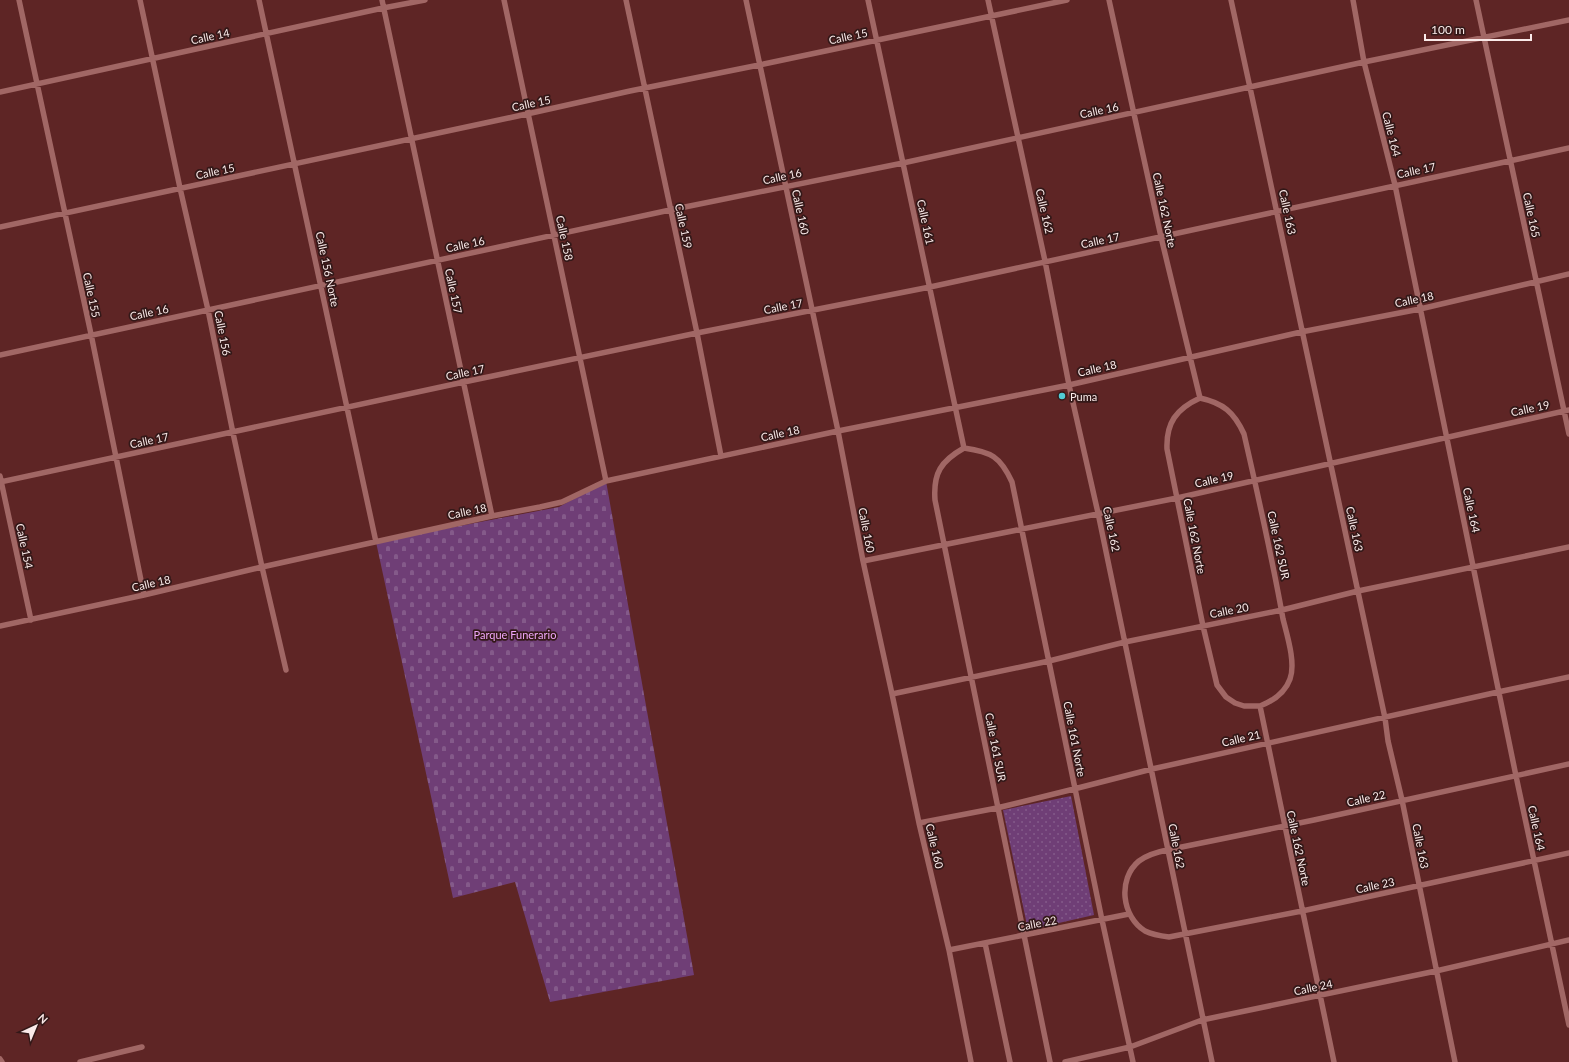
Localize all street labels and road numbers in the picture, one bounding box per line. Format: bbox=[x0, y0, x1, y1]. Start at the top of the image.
street label: Calle 14 bbox=[189, 25, 231, 46]
street label: Calle 15 bbox=[827, 26, 869, 46]
street label: Calle 15 bbox=[510, 93, 552, 113]
street label: Calle 16 bbox=[1078, 100, 1120, 120]
street label: Calle 164 bbox=[1380, 110, 1404, 158]
street label: Calle 17 bbox=[1395, 160, 1437, 180]
street label: Calle 15 bbox=[194, 161, 236, 181]
street label: Calle 16 bbox=[761, 166, 803, 186]
street label: Calle 162 Norte bbox=[1151, 171, 1179, 249]
street label: Calle 162 bbox=[1034, 187, 1056, 235]
street label: Calle 160 bbox=[790, 188, 812, 236]
street label: Calle 163 bbox=[1277, 188, 1299, 236]
street label: Calle 165 bbox=[1521, 191, 1543, 239]
street label: Calle 161 bbox=[915, 198, 937, 246]
street label: Calle 159 bbox=[673, 202, 695, 250]
street label: Calle 158 bbox=[554, 214, 576, 262]
street label: Calle 156 Norte bbox=[314, 230, 342, 308]
street label: Calle 17 bbox=[1079, 230, 1121, 250]
street label: Calle 16 bbox=[444, 234, 486, 254]
street label: Calle 157 bbox=[443, 267, 465, 315]
street label: Calle 155 bbox=[81, 271, 103, 319]
street label: Calle 18 bbox=[1393, 289, 1435, 309]
street label: Calle 17 bbox=[762, 296, 804, 316]
street label: Calle 16 bbox=[128, 302, 170, 322]
street label: Calle 156 bbox=[212, 309, 234, 357]
street label: Calle 18 bbox=[1076, 357, 1118, 379]
street label: Calle 17 bbox=[444, 362, 486, 382]
street label: Calle 19 bbox=[1509, 398, 1551, 418]
street label: Calle 18 bbox=[759, 423, 801, 443]
street label: Calle 17 bbox=[128, 430, 170, 450]
street label: Calle 19 bbox=[1193, 468, 1235, 490]
street label: Calle 164 bbox=[1461, 486, 1483, 534]
street label: Calle 162 Norte bbox=[1181, 497, 1209, 575]
street label: Calle 18 bbox=[446, 501, 488, 521]
street label: Calle 162 bbox=[1101, 505, 1123, 553]
street label: Calle 163 bbox=[1344, 505, 1366, 553]
street label: Calle 160 bbox=[856, 506, 878, 554]
street label: Calle 162 SUR bbox=[1265, 510, 1293, 580]
street label: Calle 154 bbox=[14, 522, 36, 570]
street label: Calle 18 bbox=[130, 572, 172, 594]
street label: Calle 20 bbox=[1208, 600, 1250, 620]
street label: Calle 161 Norte bbox=[1061, 700, 1089, 778]
street label: Calle 161 SUR bbox=[983, 712, 1009, 782]
street label: Calle 21 bbox=[1220, 727, 1262, 749]
street label: Calle 22 bbox=[1345, 787, 1387, 809]
street label: Calle 164 bbox=[1526, 804, 1548, 852]
street label: Calle 162 Norte bbox=[1285, 809, 1313, 887]
street label: Calle 160 bbox=[924, 822, 947, 870]
street label: Calle 162 bbox=[1166, 822, 1188, 870]
street label: Calle 163 bbox=[1410, 822, 1432, 870]
street label: Calle 23 bbox=[1354, 875, 1396, 895]
street label: Calle 22 bbox=[1016, 913, 1058, 933]
street label: Calle 24 bbox=[1292, 976, 1334, 997]

